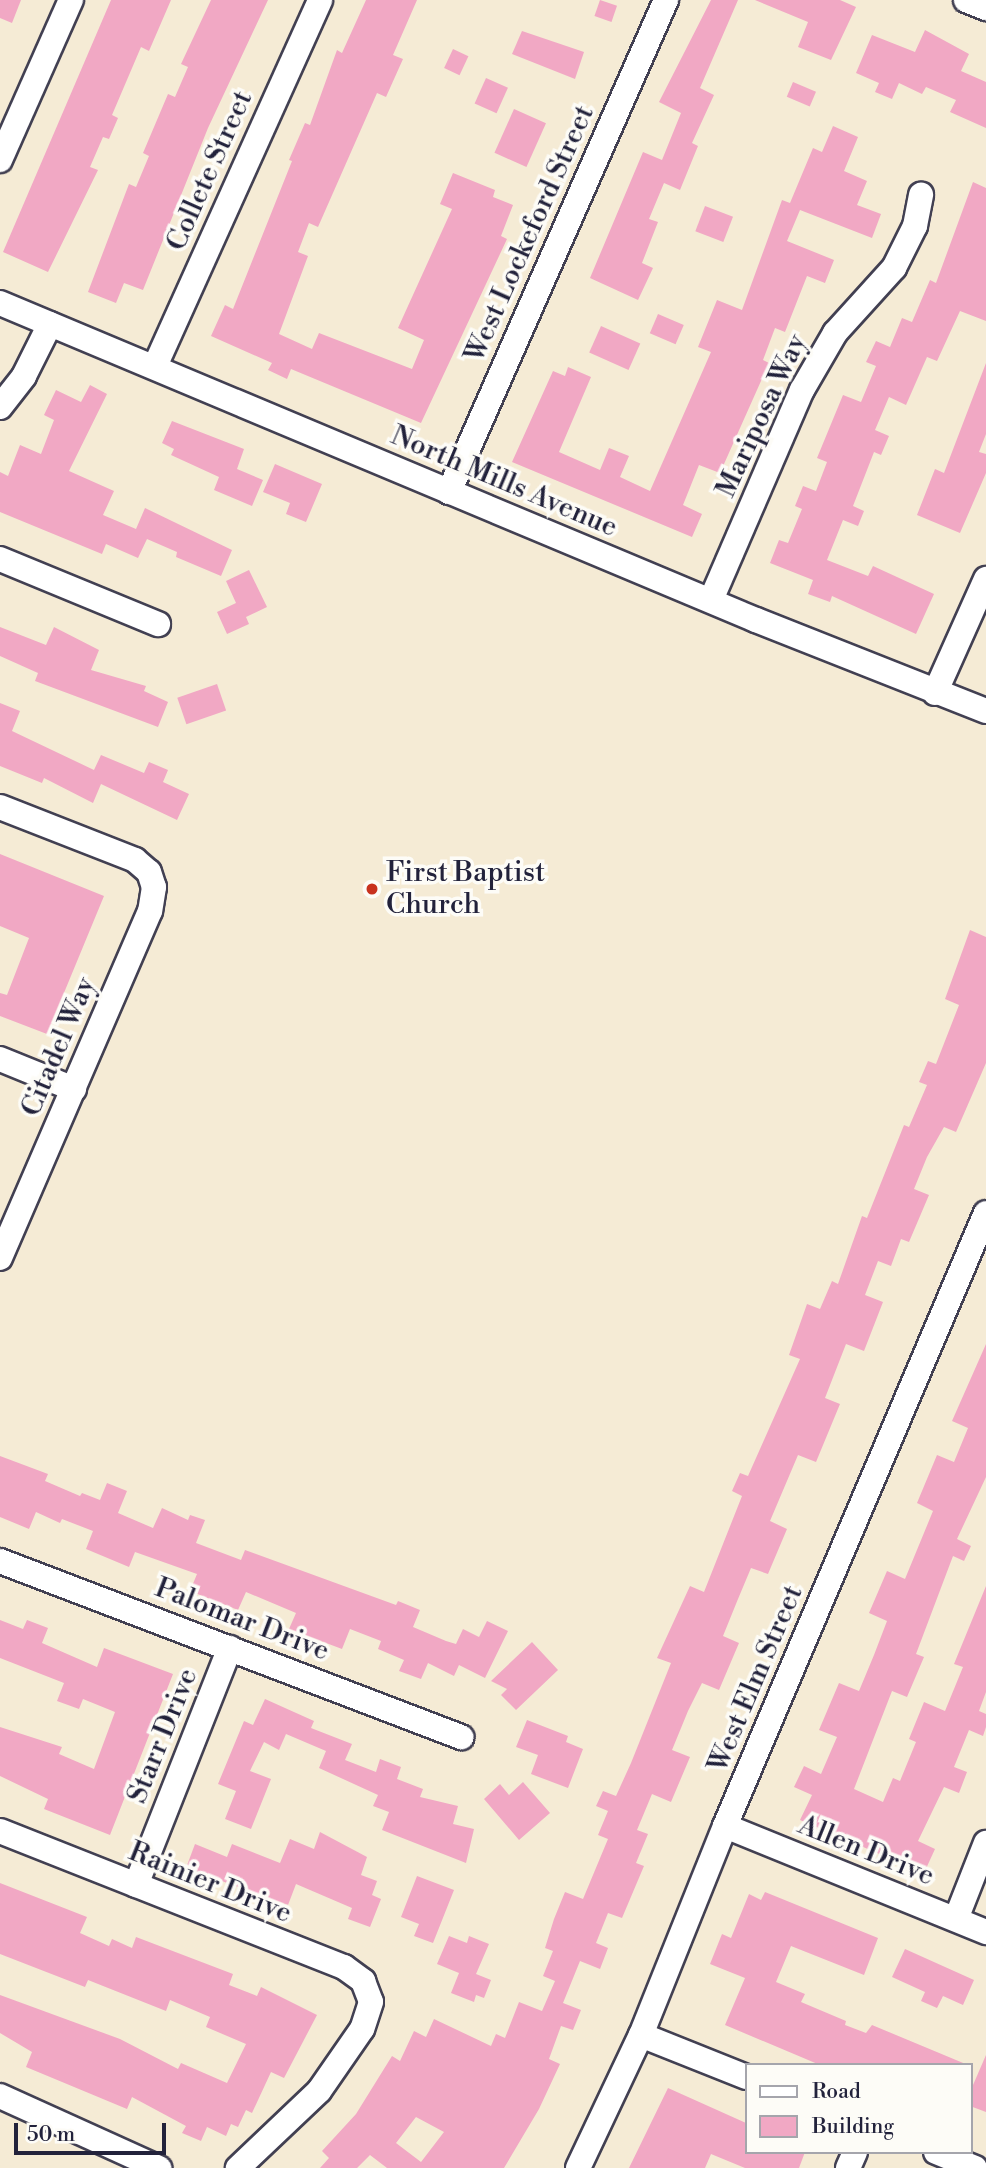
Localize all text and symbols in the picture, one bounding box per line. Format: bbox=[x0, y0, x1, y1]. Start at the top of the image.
street label: Collete Street bbox=[160, 86, 260, 256]
street label: West Lockeford Street bbox=[458, 100, 602, 368]
street label: Mariposa Way bbox=[710, 329, 814, 503]
street label: North Mills Avenue bbox=[386, 419, 622, 545]
place label: First Baptist Church bbox=[386, 856, 545, 922]
marker: First Baptist Church bbox=[364, 881, 380, 897]
street label: Citadel Way bbox=[15, 972, 103, 1122]
street label: Palomar Drive bbox=[150, 1571, 334, 1669]
street label: West Elm Street bbox=[701, 1580, 811, 1778]
street label: Starr Drive bbox=[121, 1664, 205, 1808]
street label: Allen Drive bbox=[793, 1809, 939, 1893]
street label: Rainier Drive bbox=[124, 1835, 296, 1931]
legend bbox=[744, 2063, 972, 2154]
text: Road bbox=[812, 2079, 861, 2105]
scale bar bbox=[18, 2108, 170, 2152]
text: Building bbox=[812, 2114, 894, 2140]
text: 50 m bbox=[27, 2122, 75, 2148]

